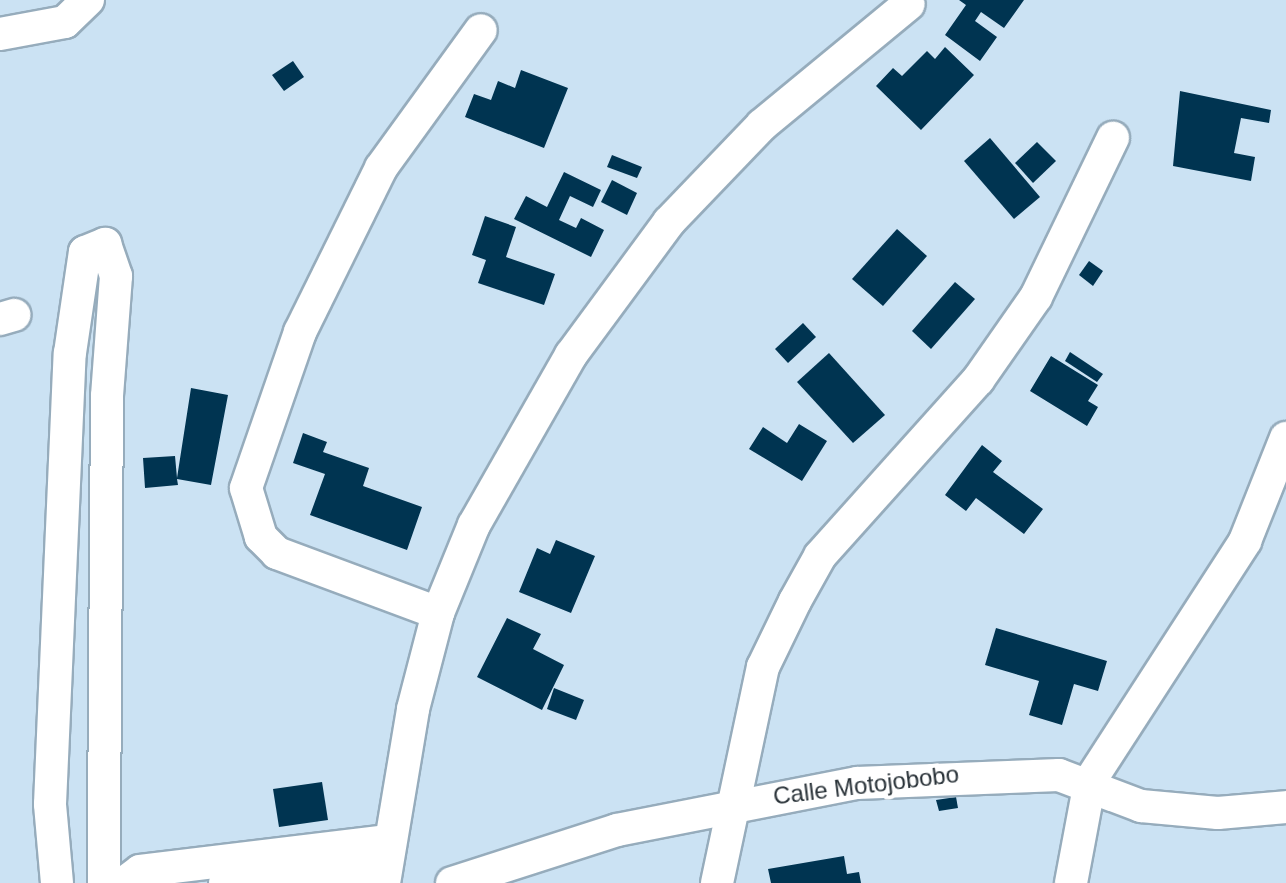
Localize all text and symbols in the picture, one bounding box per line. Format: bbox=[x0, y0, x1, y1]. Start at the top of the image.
street label: Calle Motojobobo bbox=[772, 759, 960, 811]

